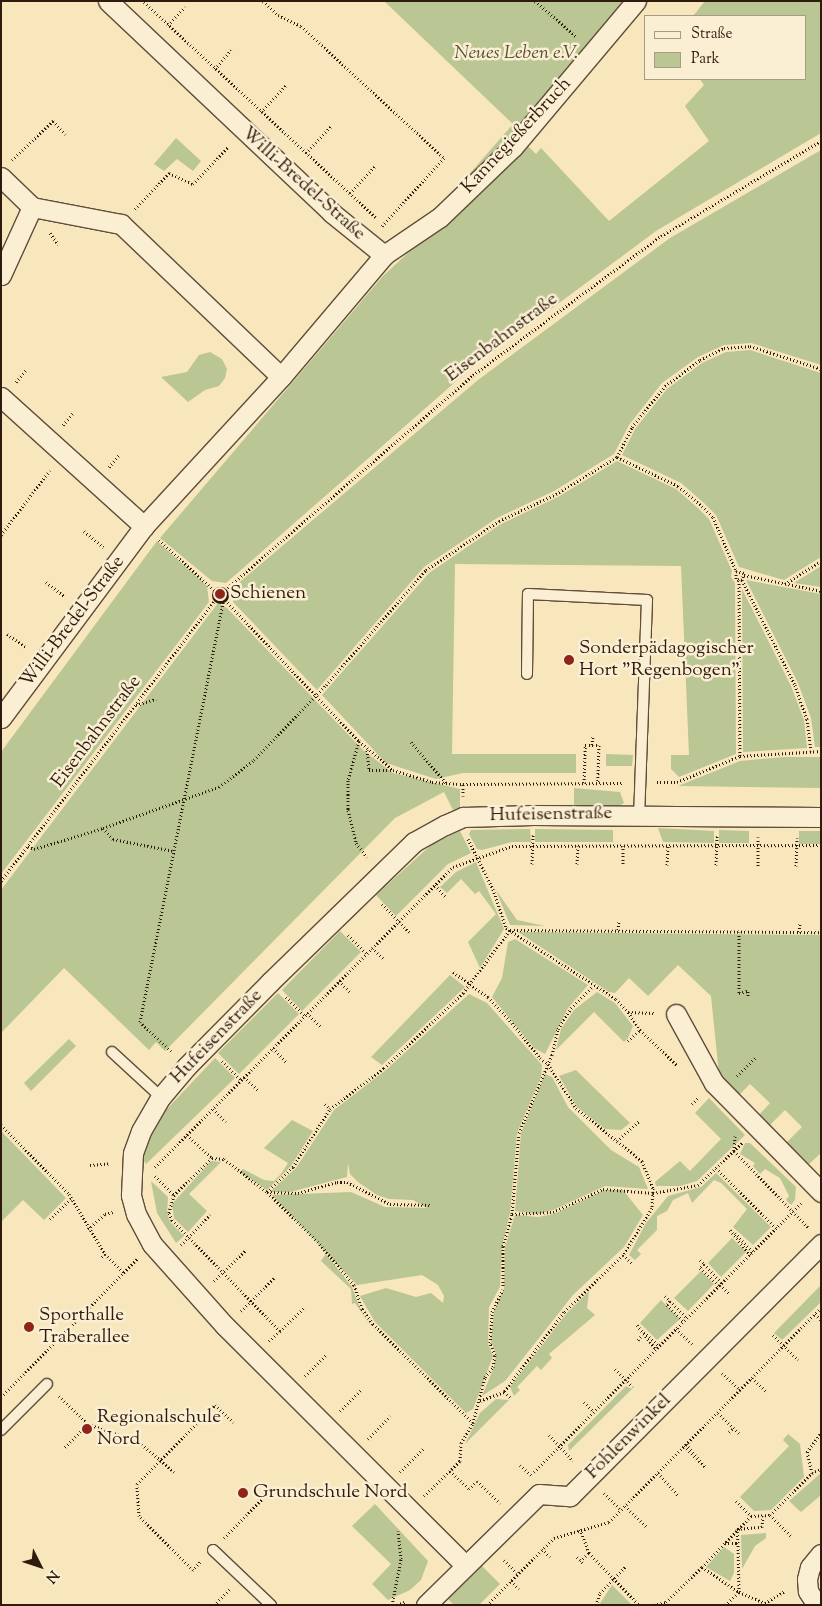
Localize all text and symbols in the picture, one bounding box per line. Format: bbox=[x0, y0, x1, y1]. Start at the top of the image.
legend bbox=[644, 15, 807, 80]
text: Straße bbox=[691, 24, 733, 45]
park label: Neues Leben e.V. bbox=[454, 43, 578, 65]
text: Park bbox=[691, 49, 720, 70]
street label: Kannegießerbruch bbox=[457, 73, 577, 199]
street label: Willi-Bredel-Straße bbox=[236, 122, 370, 246]
street label: Eisenbahnstraße bbox=[441, 288, 563, 388]
street label: Willi-Bredel-Straße bbox=[16, 552, 130, 692]
place label: Schienen bbox=[230, 583, 306, 605]
marker: Schienen bbox=[214, 588, 226, 600]
place label: Sonderpädagogischer Hort "Regenbogen" bbox=[579, 638, 754, 682]
marker: Sonderpädagogischer Hort "Regenbogen" bbox=[563, 654, 575, 666]
street label: Eisenbahnstraße bbox=[47, 671, 147, 793]
street label: Hufeisenstraße bbox=[489, 803, 613, 827]
street label: Hufeisenstraße bbox=[166, 985, 268, 1089]
place label: Sporthalle Traberallee bbox=[39, 1305, 130, 1349]
marker: Sporthalle Traberallee bbox=[23, 1321, 35, 1333]
street label: Fohlenwinkel bbox=[582, 1390, 676, 1484]
place label: Regionalschule Nord bbox=[97, 1407, 221, 1451]
marker: Regionalschule Nord bbox=[81, 1423, 93, 1435]
place label: Grundschule Nord bbox=[253, 1482, 407, 1504]
marker: Grundschule Nord bbox=[237, 1487, 249, 1499]
north arrow bbox=[15, 1541, 65, 1591]
text: N bbox=[40, 1565, 63, 1587]

